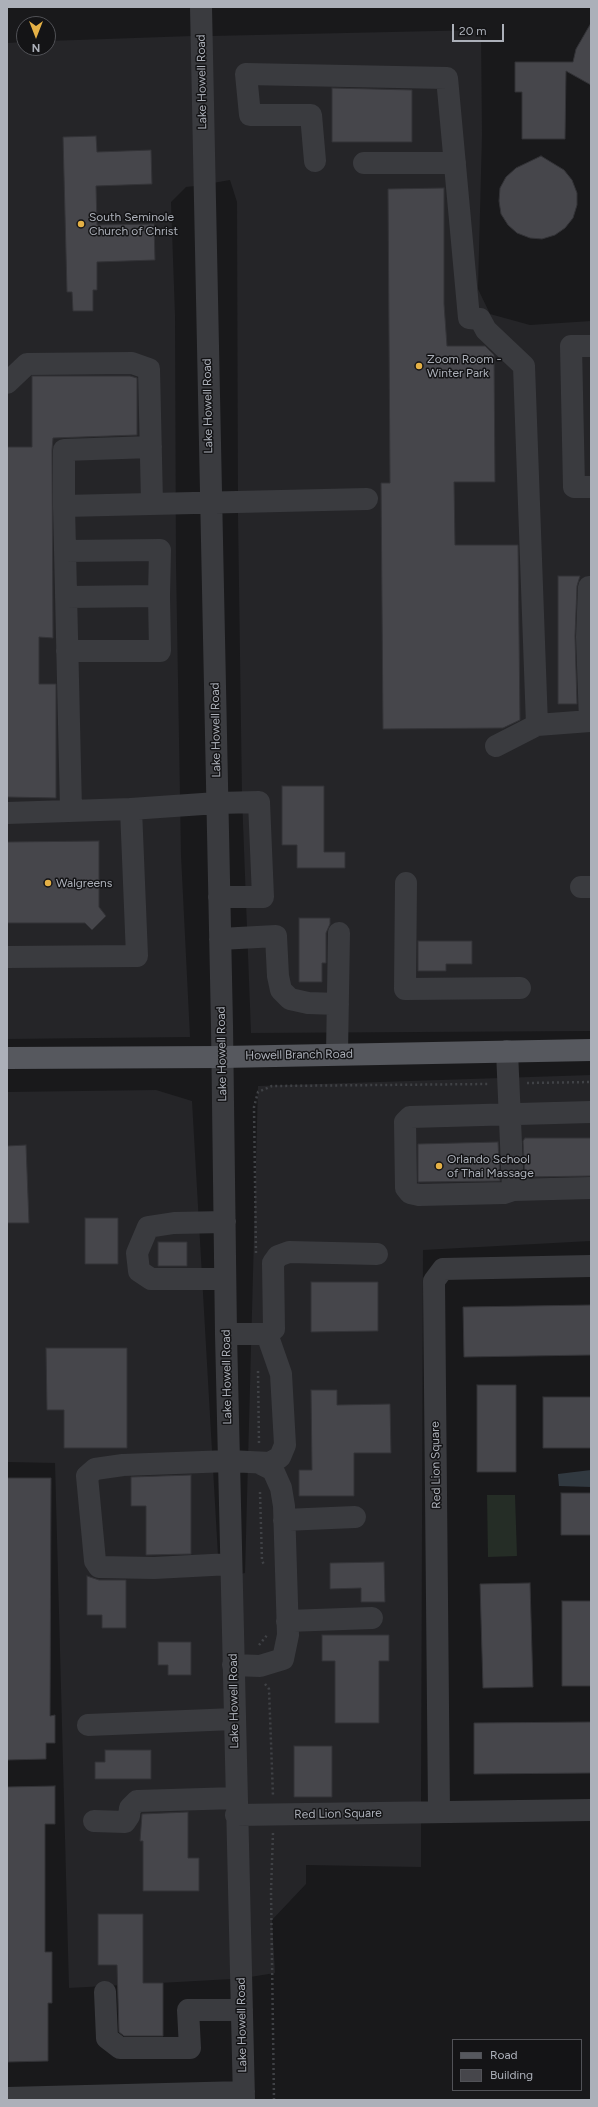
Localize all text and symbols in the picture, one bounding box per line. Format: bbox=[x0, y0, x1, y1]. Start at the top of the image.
north arrow bbox=[16, 16, 56, 56]
scale bar bbox=[454, 16, 506, 42]
text: 20 m bbox=[459, 24, 487, 38]
street label: Lake Howell Road bbox=[194, 34, 210, 130]
text: N bbox=[32, 41, 40, 54]
place label: South Seminole Church of Christ bbox=[89, 210, 178, 238]
marker: South Seminole Church of Christ bbox=[76, 219, 86, 229]
place label: Zoom Room - Winter Park bbox=[427, 352, 501, 380]
street label: Lake Howell Road bbox=[200, 358, 216, 454]
marker: Zoom Room - Winter Park bbox=[414, 361, 424, 371]
street label: Lake Howell Road bbox=[208, 682, 224, 778]
place label: Walgreens bbox=[56, 876, 112, 890]
marker: Walgreens bbox=[43, 878, 53, 888]
street label: Lake Howell Road bbox=[214, 1006, 230, 1102]
street label: Howell Branch Road bbox=[245, 1047, 353, 1063]
place label: Orlando School of Thai Massage bbox=[447, 1152, 534, 1180]
marker: Orlando School of Thai Massage bbox=[434, 1161, 444, 1171]
street label: Lake Howell Road bbox=[219, 1329, 235, 1425]
street label: Red Lion Square bbox=[428, 1421, 444, 1509]
street label: Lake Howell Road bbox=[226, 1653, 242, 1749]
street label: Red Lion Square bbox=[294, 1806, 382, 1822]
street label: Lake Howell Road bbox=[234, 1977, 250, 2073]
legend bbox=[452, 2039, 582, 2091]
text: Road bbox=[490, 2048, 518, 2062]
text: Building bbox=[490, 2068, 533, 2082]

